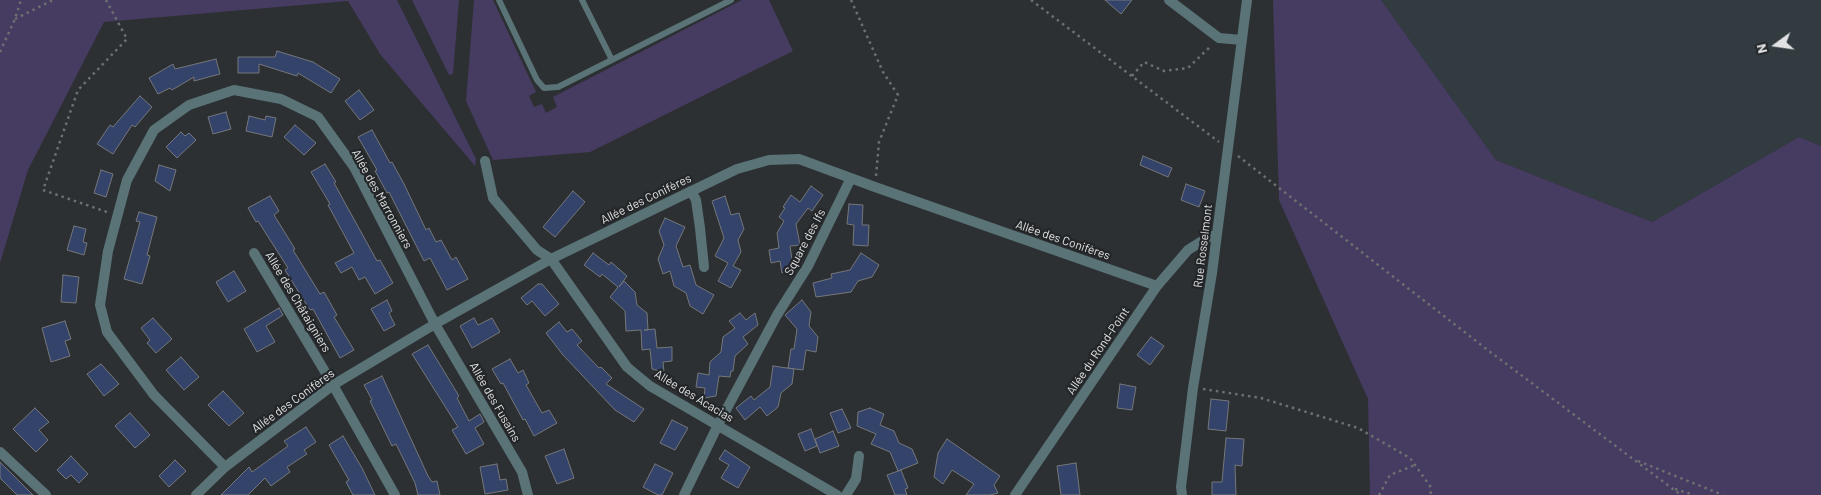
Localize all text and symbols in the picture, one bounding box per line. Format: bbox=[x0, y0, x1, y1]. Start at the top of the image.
north arrow bbox=[1751, 20, 1801, 70]
text: N bbox=[1752, 42, 1770, 55]
street label: Allée des Marronniers bbox=[349, 147, 415, 251]
street label: Allée des Conifères bbox=[598, 171, 694, 227]
street label: Rue Rosselmont bbox=[1191, 203, 1215, 289]
street label: Square des Ifs bbox=[781, 206, 829, 278]
street label: Allée des Conifères bbox=[1014, 217, 1112, 263]
street label: Allée des Châtaigniers bbox=[262, 249, 334, 355]
street label: Allée du Rond-Point bbox=[1063, 305, 1133, 397]
street label: Allée des Fusains bbox=[466, 360, 524, 444]
street label: Allée des Conifères bbox=[249, 366, 337, 436]
street label: Allée des Acacias bbox=[652, 367, 736, 425]

